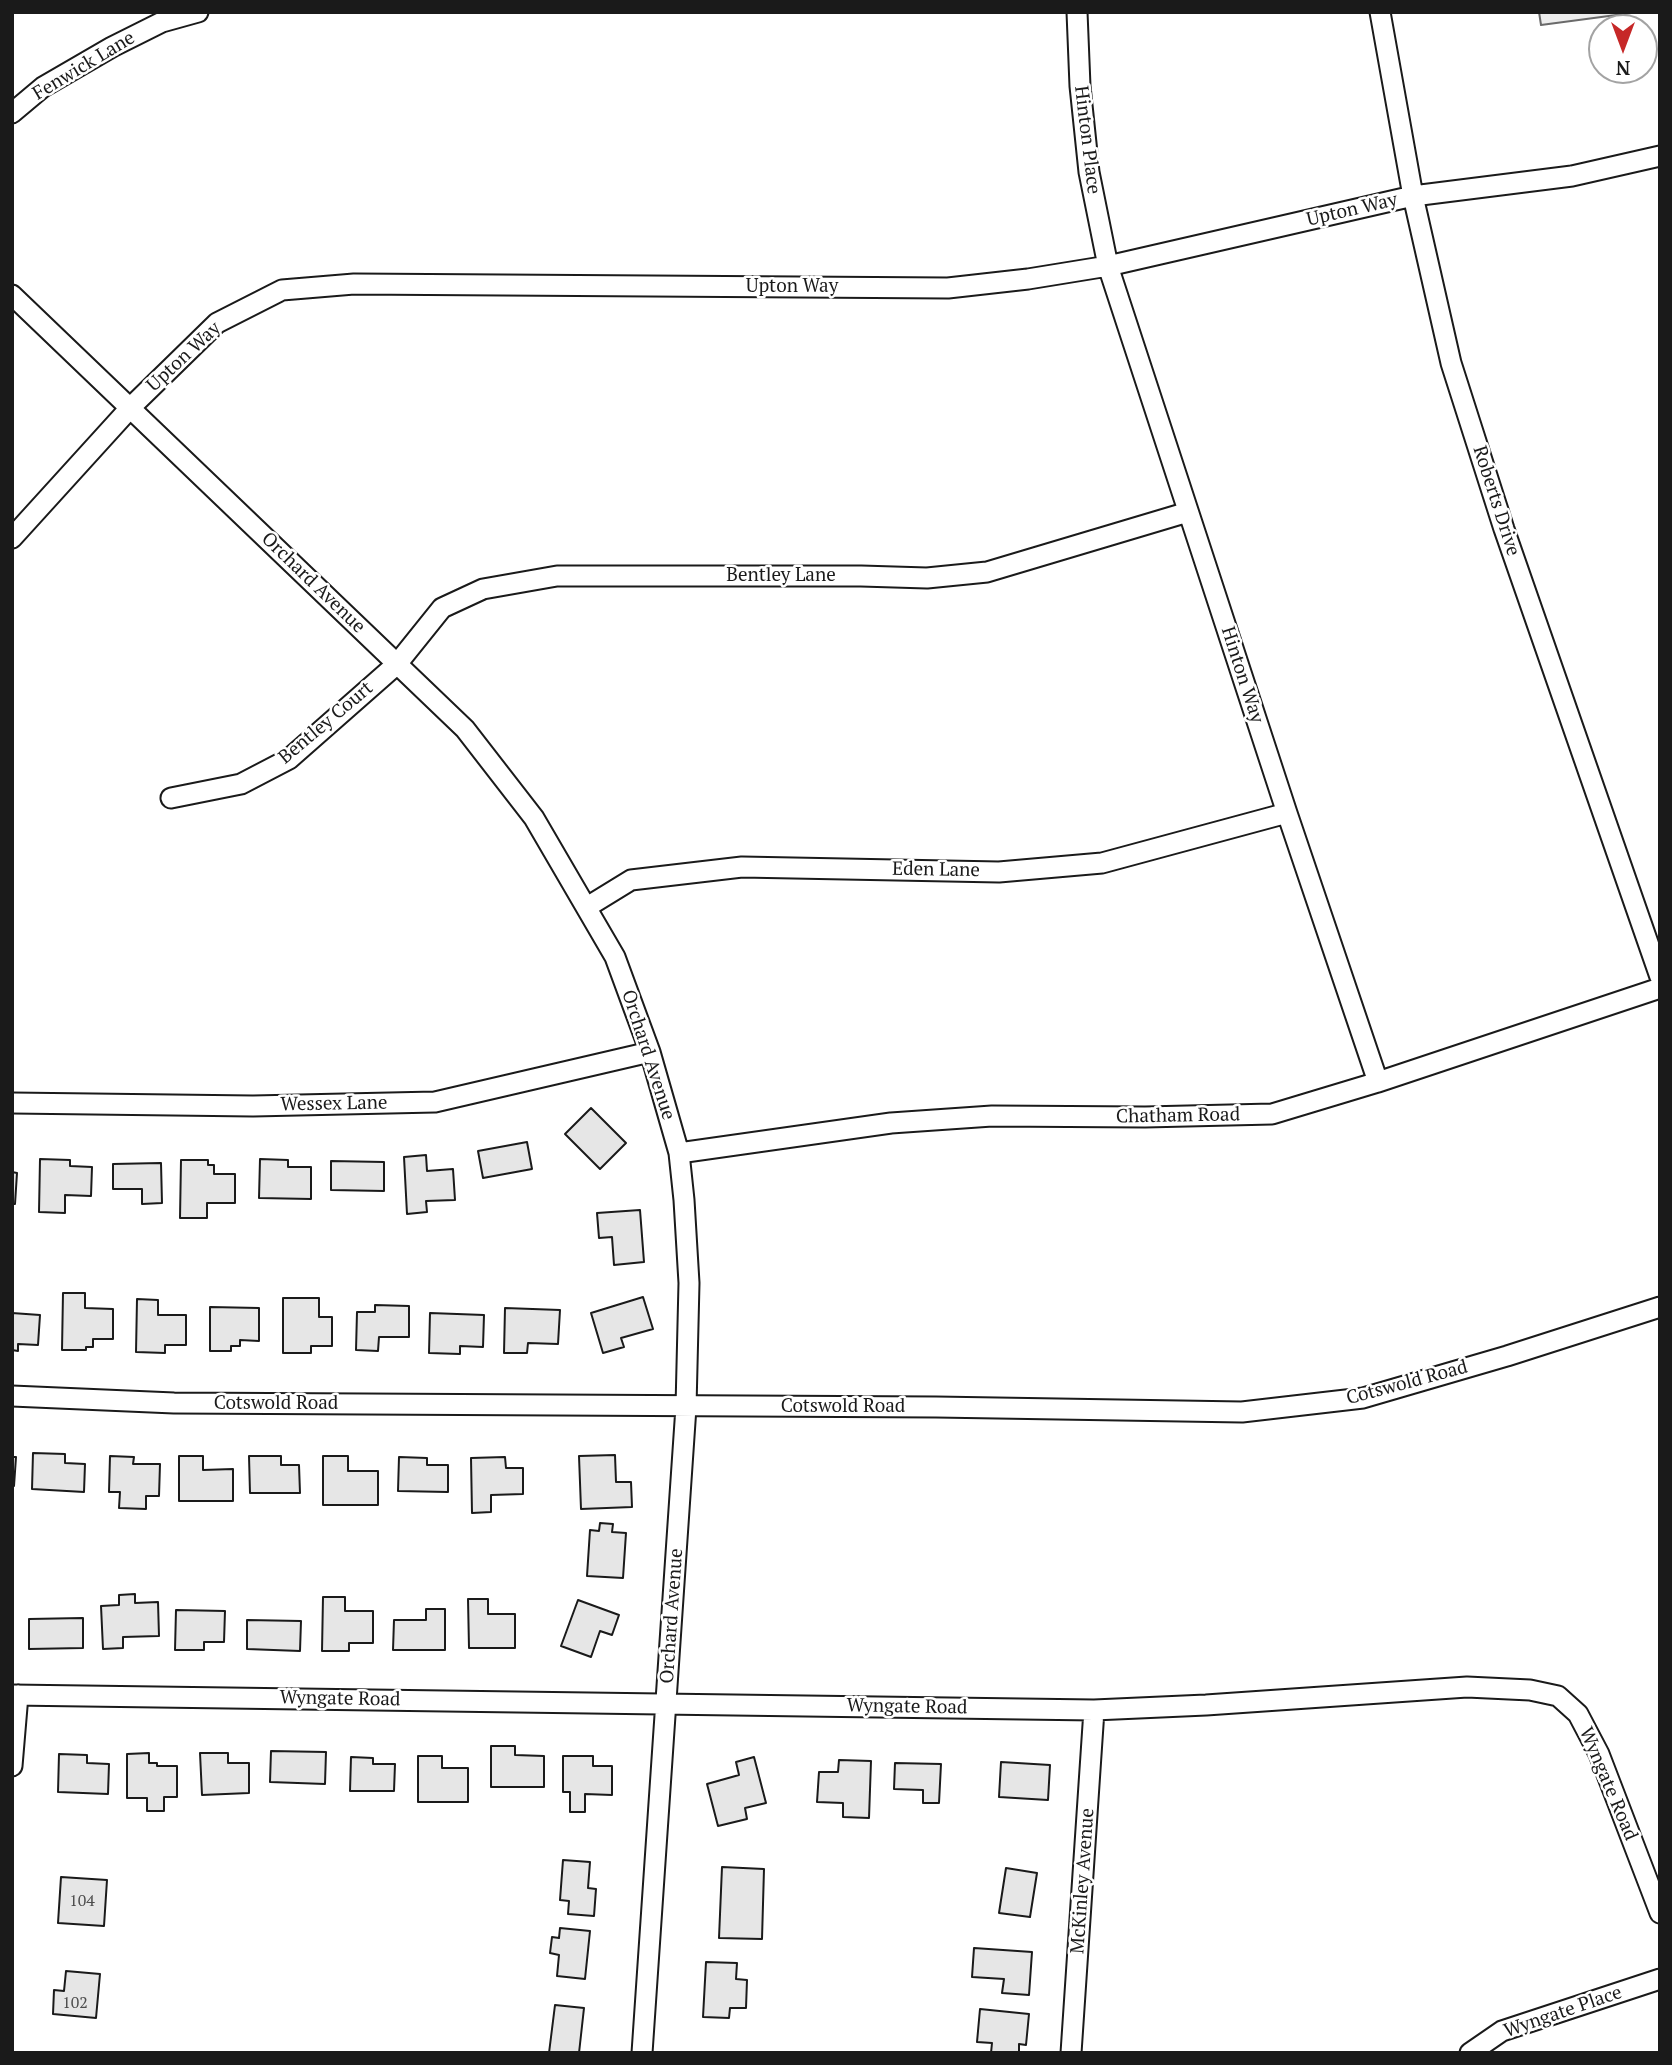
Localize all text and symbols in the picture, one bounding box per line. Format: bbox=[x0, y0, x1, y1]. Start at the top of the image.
north arrow bbox=[1588, 14, 1658, 84]
street label: Fenwick Lane bbox=[29, 27, 139, 105]
text: N bbox=[1616, 56, 1630, 81]
street label: Hinton Place bbox=[1069, 85, 1105, 195]
street label: Upton Way bbox=[1304, 188, 1400, 232]
street label: Upton Way bbox=[746, 276, 838, 298]
street label: Upton Way bbox=[142, 317, 226, 397]
street label: Roberts Drive bbox=[1467, 443, 1525, 559]
street label: Orchard Avenue bbox=[256, 528, 370, 638]
street label: Bentley Lane bbox=[726, 565, 836, 587]
street label: Hinton Way bbox=[1216, 624, 1268, 726]
street label: Bentley Court bbox=[274, 677, 378, 769]
street label: Eden Lane bbox=[892, 858, 980, 882]
street label: Orchard Avenue bbox=[616, 987, 680, 1123]
street label: Wessex Lane bbox=[280, 1092, 388, 1116]
street label: Chatham Road bbox=[1116, 1104, 1240, 1128]
street label: Cotswold Road bbox=[1344, 1356, 1470, 1410]
street label: Cotswold Road bbox=[214, 1393, 338, 1415]
street label: Cotswold Road bbox=[781, 1396, 905, 1418]
street label: Orchard Avenue bbox=[656, 1548, 688, 1684]
street label: Wyngate Road bbox=[279, 1687, 401, 1711]
street label: Wyngate Road bbox=[846, 1695, 968, 1719]
street label: Wyngate Road bbox=[1574, 1724, 1642, 1844]
street label: McKinley Avenue bbox=[1067, 1807, 1099, 1955]
house number: 104 bbox=[69, 1891, 95, 1911]
street label: Wyngate Place bbox=[1501, 1981, 1625, 2043]
house number: 102 bbox=[62, 1993, 88, 2013]

